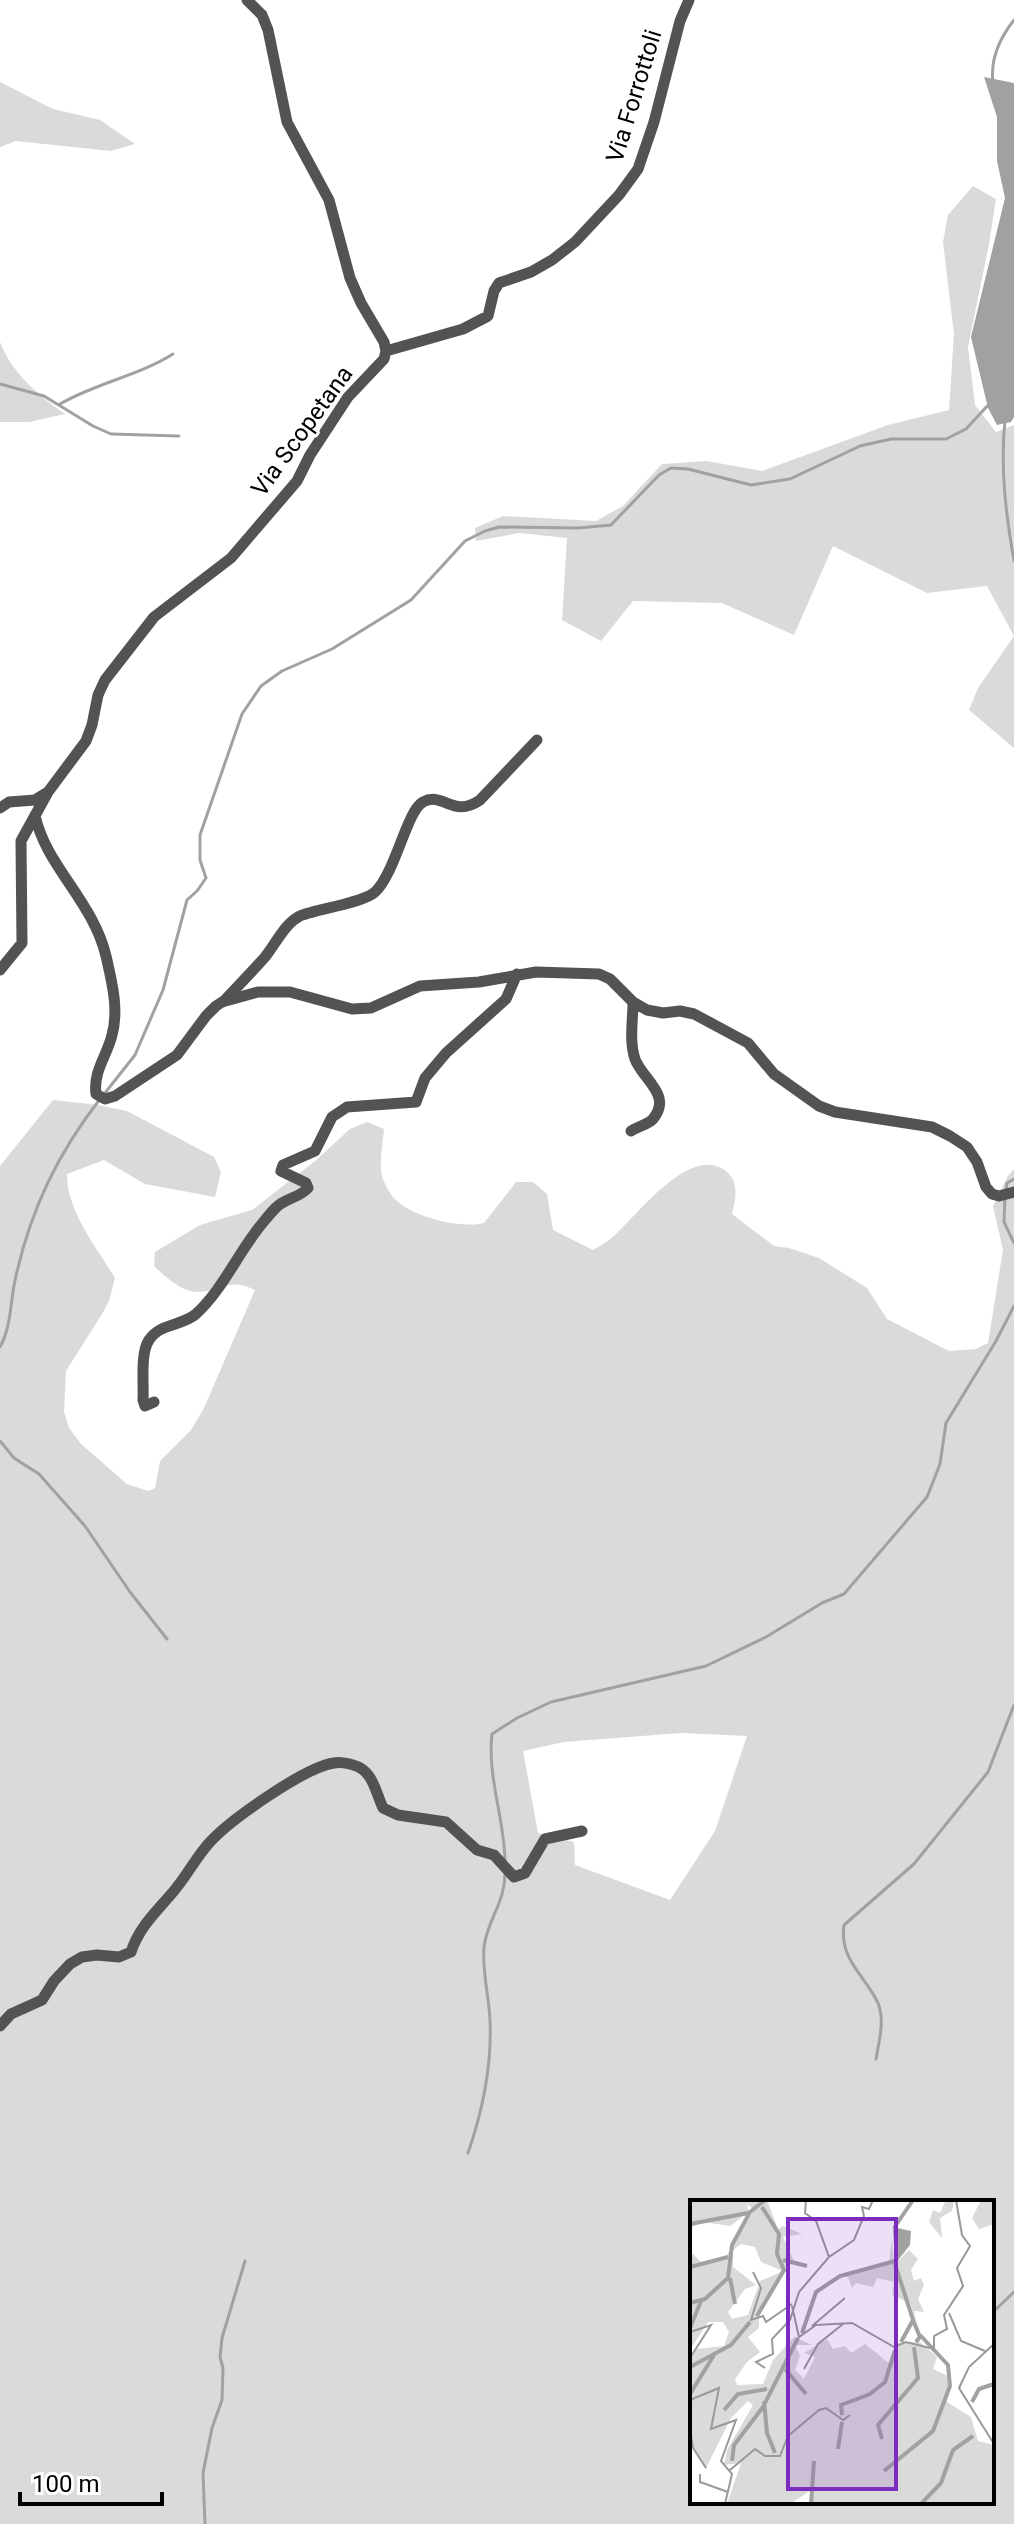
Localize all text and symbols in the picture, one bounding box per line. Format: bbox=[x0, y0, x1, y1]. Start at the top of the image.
street label: Via Forrottoli bbox=[601, 26, 667, 166]
street label: Via Scopetana bbox=[245, 360, 359, 502]
inset map bbox=[690, 2200, 994, 2504]
scale bar bbox=[20, 2456, 162, 2506]
text: 100 m bbox=[32, 2470, 99, 2498]

